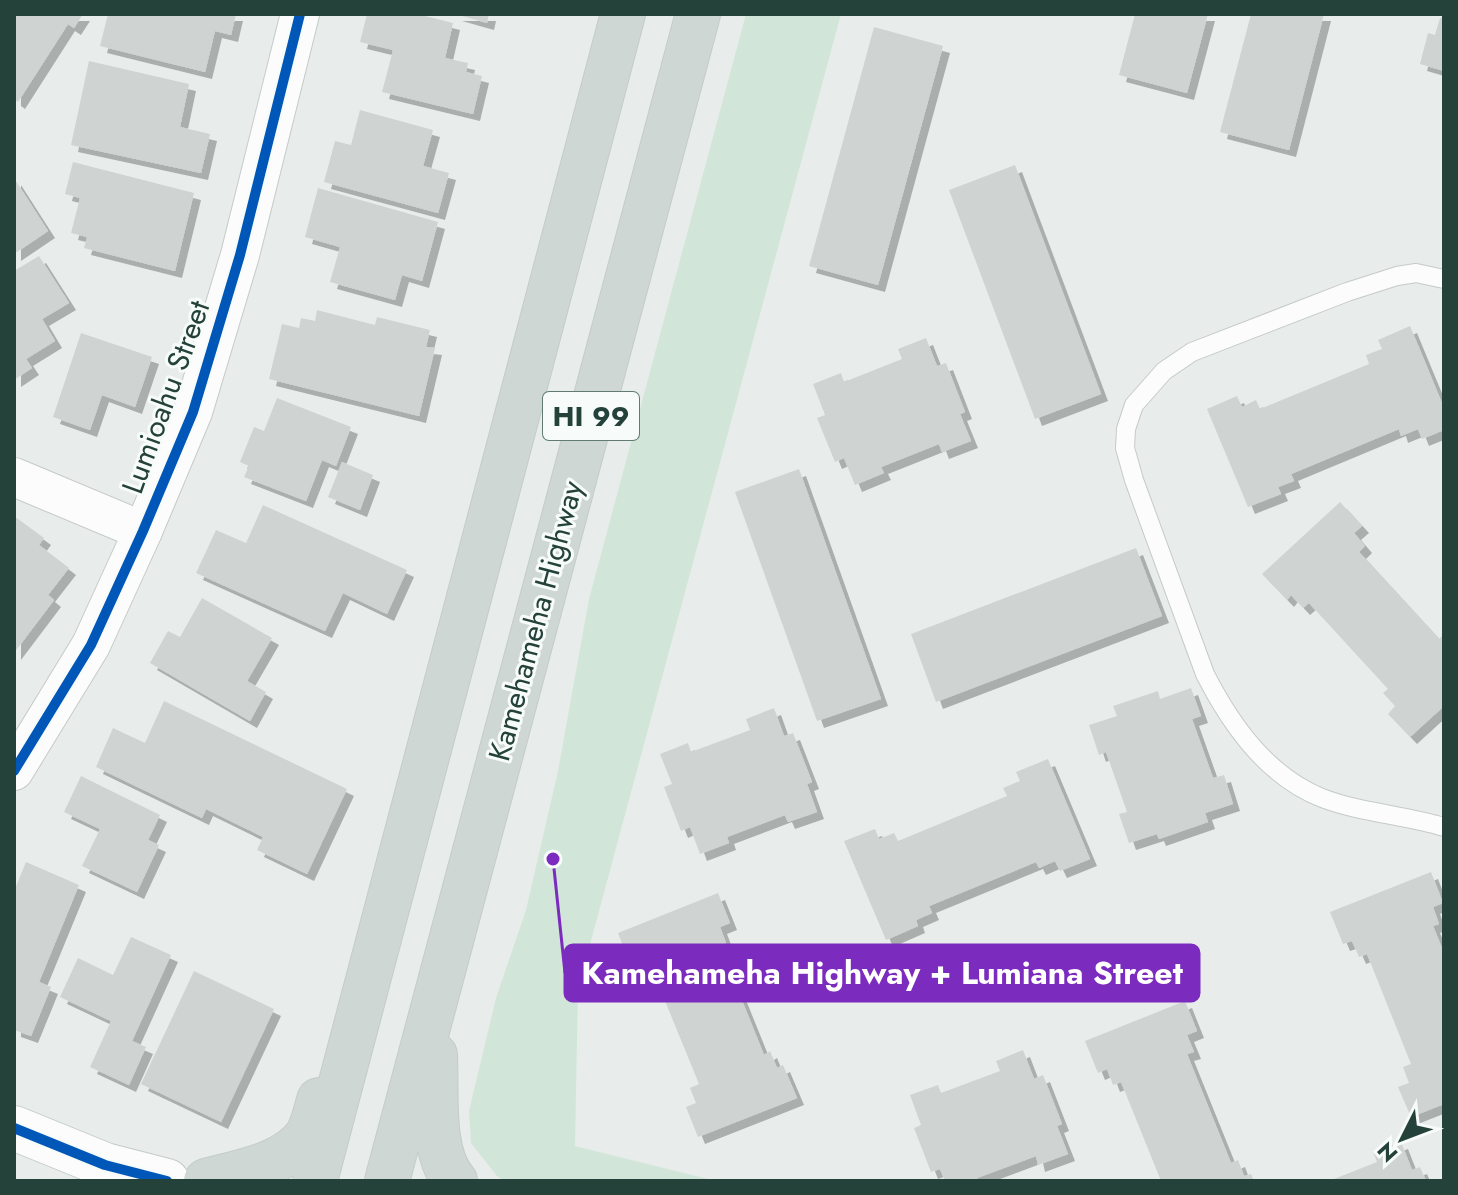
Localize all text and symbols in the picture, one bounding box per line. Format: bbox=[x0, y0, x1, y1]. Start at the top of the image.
street label: Lumioahu Street bbox=[111, 293, 221, 499]
road number: HI 99 bbox=[543, 392, 639, 440]
street label: Kamehameha Highway bbox=[477, 475, 594, 766]
callout: Kamehameha Highway + Lumiana Street bbox=[565, 945, 1199, 1001]
text: Kamehameha Highway + Lumiana Street bbox=[581, 950, 1184, 996]
north arrow bbox=[1362, 1099, 1442, 1179]
text: N bbox=[1369, 1135, 1405, 1170]

